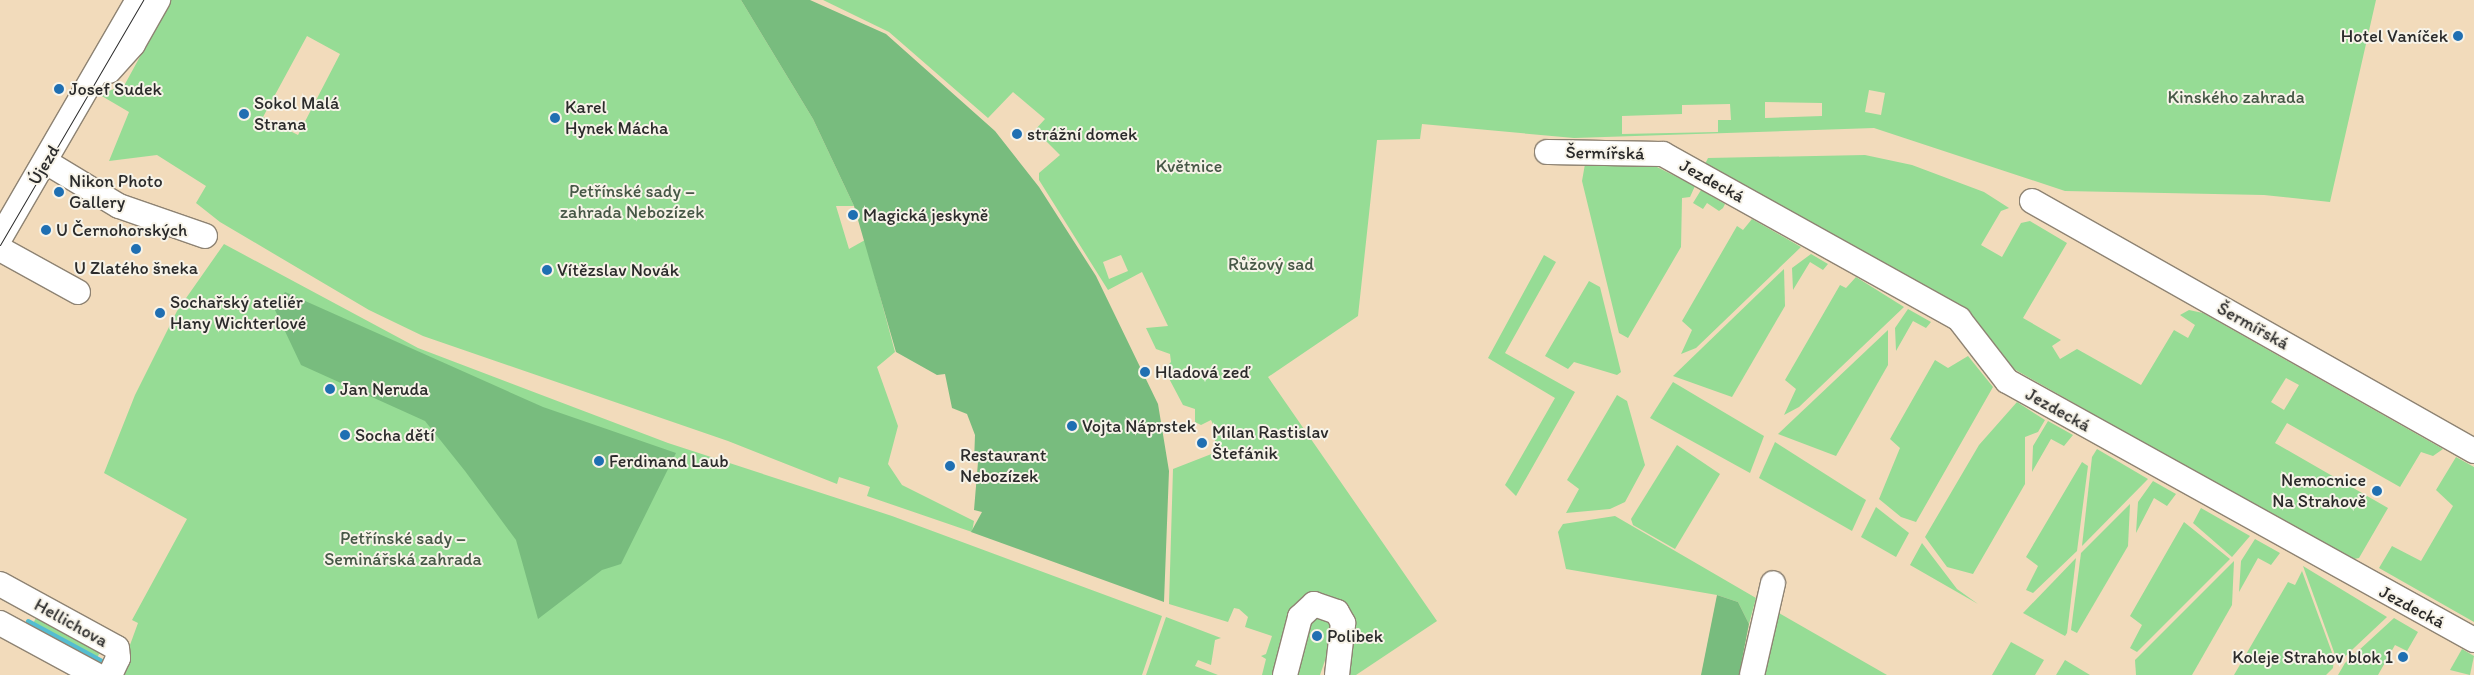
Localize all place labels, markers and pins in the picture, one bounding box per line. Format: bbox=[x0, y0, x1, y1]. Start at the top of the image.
place label: Hotel Vaníček bbox=[2342, 25, 2448, 47]
marker: Hotel Vaníček bbox=[2452, 30, 2464, 42]
place label: Josef Sudek bbox=[69, 78, 162, 100]
marker: Josef Sudek bbox=[53, 83, 65, 95]
place label: Sokol Malá Strana bbox=[254, 93, 339, 136]
place label: Karel Hynek Mácha bbox=[565, 97, 668, 140]
marker: Sokol Malá Strana bbox=[238, 108, 250, 120]
marker: Karel Hynek Mácha bbox=[549, 112, 561, 124]
place label: strážní domek bbox=[1027, 123, 1137, 145]
marker: strážní domek bbox=[1011, 128, 1023, 140]
place label: Nikon Photo Gallery bbox=[69, 171, 163, 213]
marker: Nikon Photo Gallery bbox=[53, 186, 65, 198]
place label: Magická jeskyně bbox=[863, 204, 988, 226]
marker: Magická jeskyně bbox=[847, 209, 859, 221]
place label: U Černohorských bbox=[56, 219, 187, 241]
marker: U Černohorských bbox=[40, 224, 52, 236]
marker: U Zlatého šneka bbox=[130, 243, 142, 255]
place label: U Zlatého šneka bbox=[74, 257, 198, 279]
place label: Vítězslav Novák bbox=[557, 259, 679, 281]
marker: Vítězslav Novák bbox=[541, 264, 553, 276]
place label: Sochařský ateliér Hany Wichterlové bbox=[170, 292, 306, 334]
marker: Sochařský ateliér Hany Wichterlové bbox=[154, 307, 166, 319]
place label: Hladová zeď bbox=[1155, 361, 1250, 383]
marker: Hladová zeď bbox=[1139, 366, 1151, 378]
place label: Jan Neruda bbox=[340, 378, 429, 400]
marker: Jan Neruda bbox=[324, 383, 336, 395]
place label: Vojta Náprstek bbox=[1082, 415, 1196, 437]
marker: Vojta Náprstek bbox=[1066, 420, 1078, 432]
place label: Milan Rastislav Štefánik bbox=[1212, 422, 1329, 464]
place label: Socha dětí bbox=[355, 424, 435, 446]
marker: Socha dětí bbox=[339, 429, 351, 441]
marker: Milan Rastislav Štefánik bbox=[1196, 437, 1208, 449]
place label: Restaurant Nebozízek bbox=[960, 445, 1046, 488]
place label: Ferdinand Laub bbox=[609, 450, 729, 472]
marker: Ferdinand Laub bbox=[593, 455, 605, 467]
marker: Restaurant Nebozízek bbox=[944, 460, 956, 472]
place label: Nemocnice Na Strahově bbox=[2272, 470, 2366, 512]
marker: Nemocnice Na Strahově bbox=[2370, 484, 2384, 498]
place label: Polibek bbox=[1327, 625, 1383, 647]
marker: Polibek bbox=[1311, 630, 1323, 642]
place label: Koleje Strahov blok 1 bbox=[2232, 646, 2393, 668]
marker: Koleje Strahov blok 1 bbox=[2397, 651, 2409, 663]

